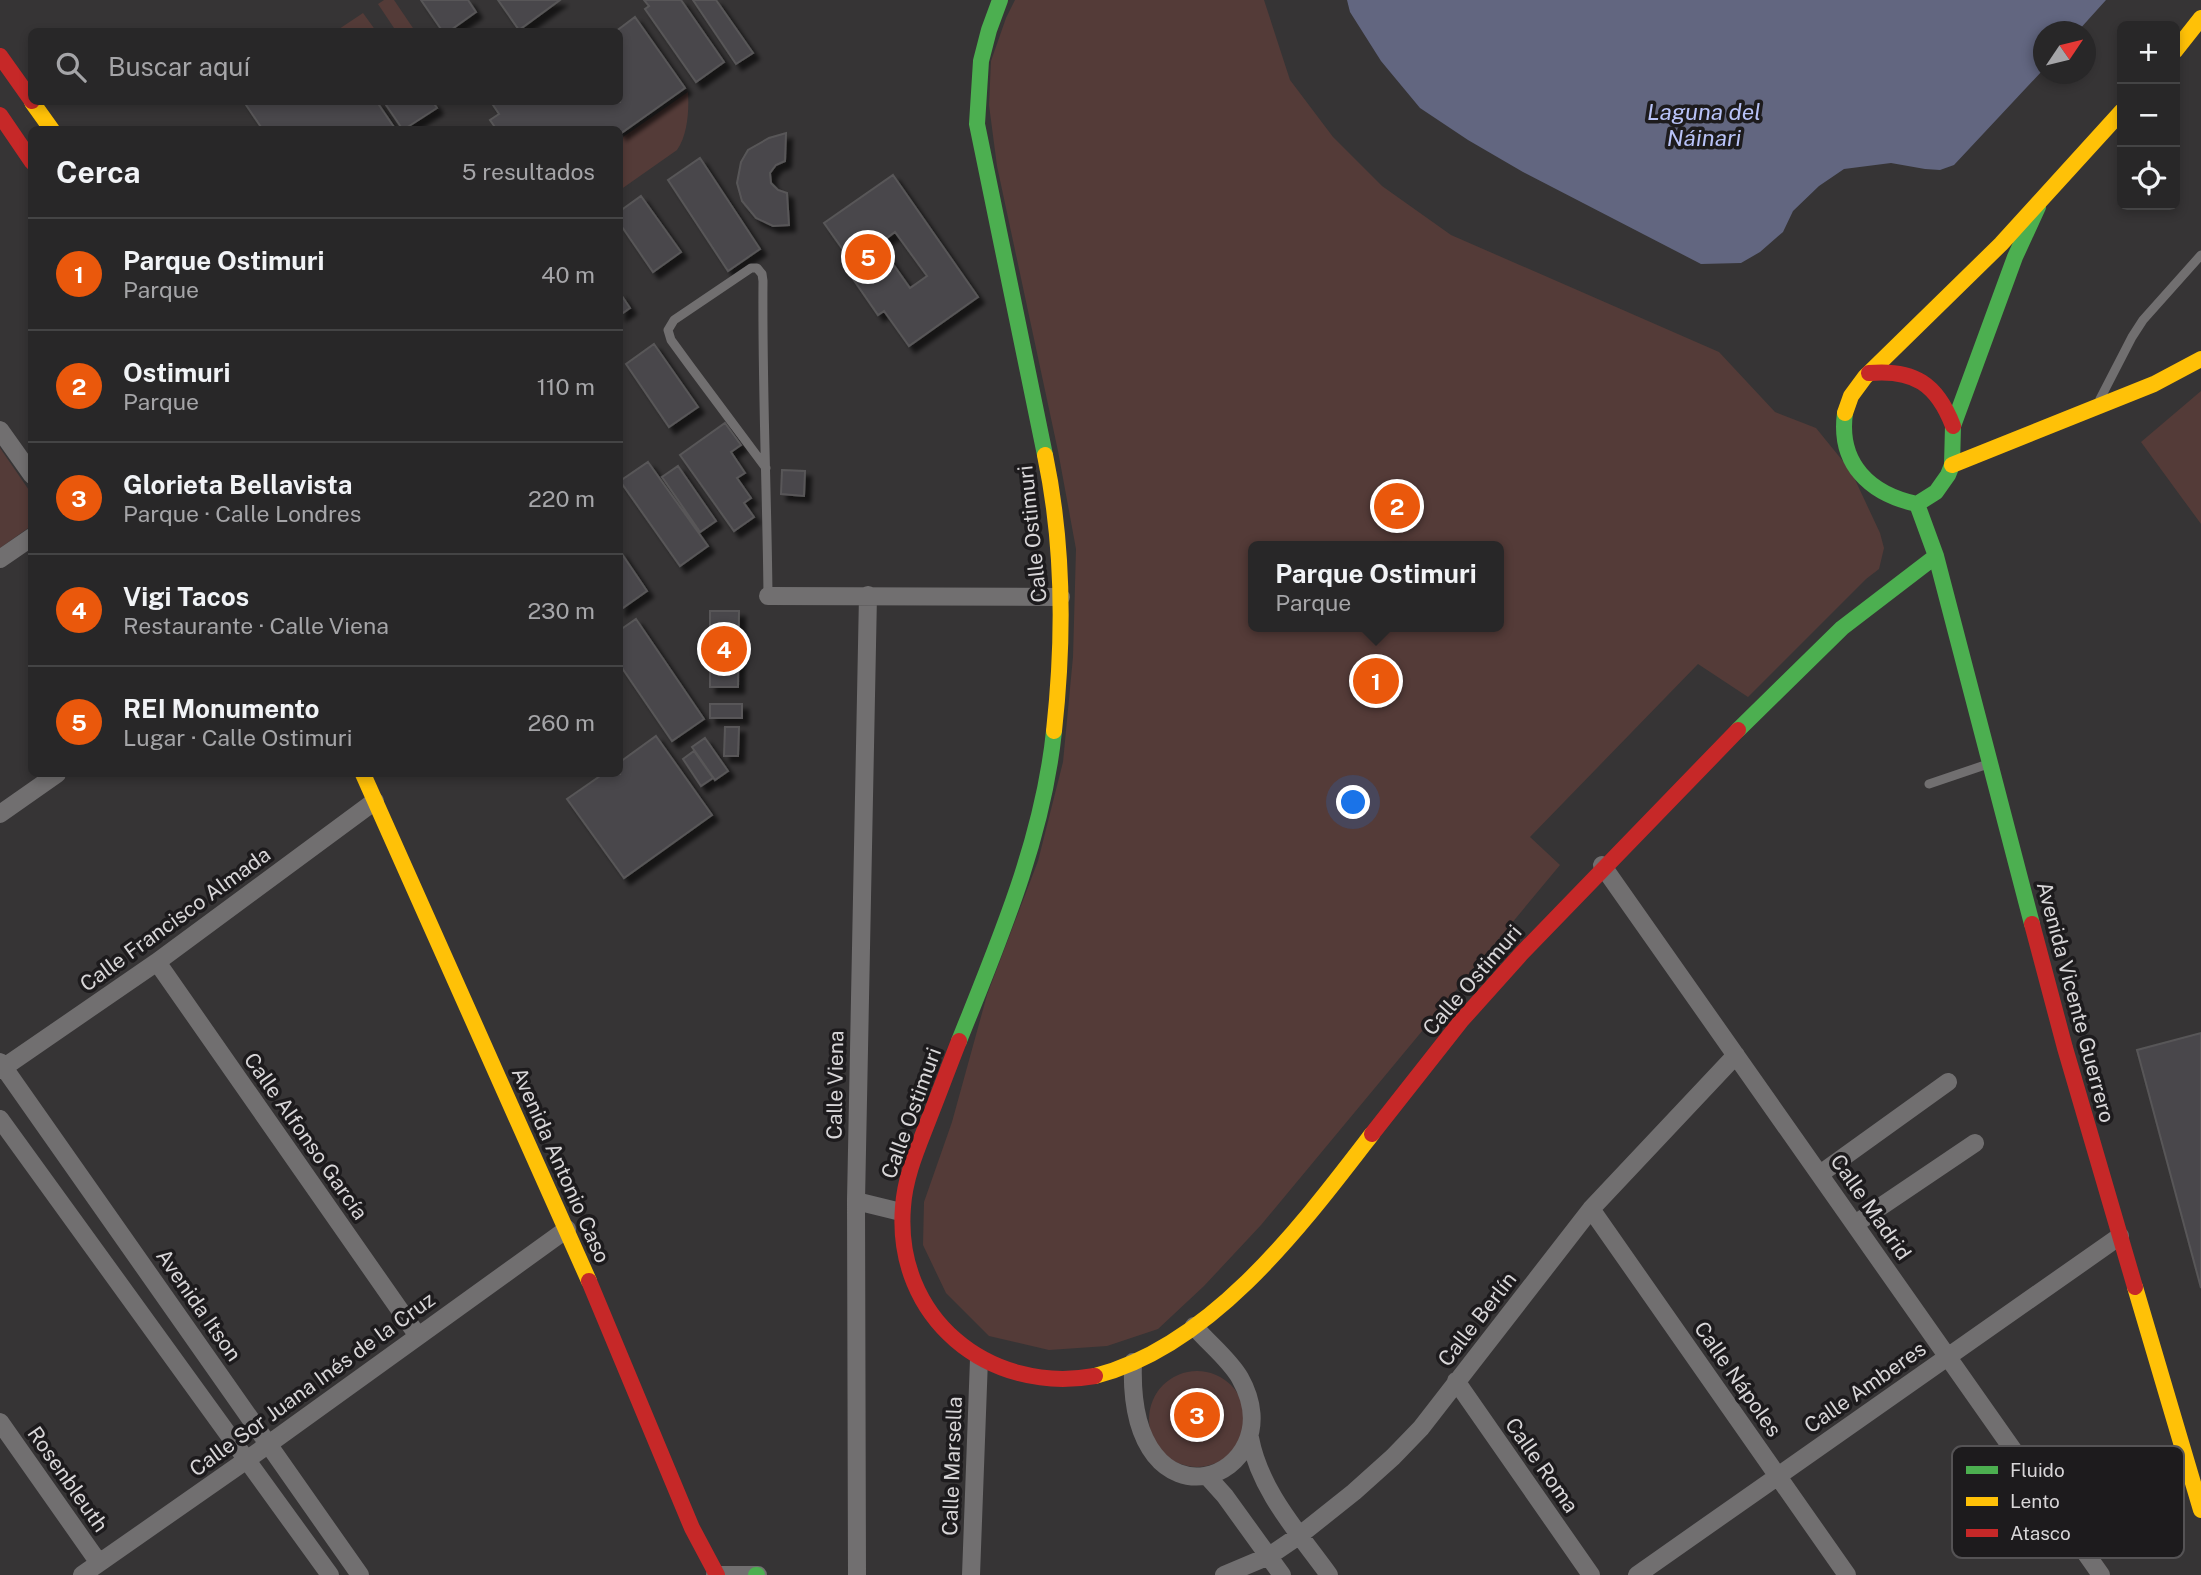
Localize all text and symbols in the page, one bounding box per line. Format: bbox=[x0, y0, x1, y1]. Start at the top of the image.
north arrow bbox=[2033, 21, 2096, 84]
map controls bbox=[2117, 21, 2180, 210]
button: + bbox=[2117, 21, 2180, 84]
search box bbox=[28, 28, 623, 105]
icon: search bbox=[52, 48, 90, 86]
text: Buscar aquí bbox=[108, 51, 250, 82]
button: − bbox=[2117, 84, 2180, 147]
water label: Laguna del Náinari bbox=[1647, 98, 1761, 151]
button: locate bbox=[2117, 147, 2180, 210]
text: Cerca bbox=[56, 154, 141, 190]
text: 5 resultados bbox=[462, 158, 595, 185]
pin: 5 bbox=[845, 231, 891, 283]
text: Parque Ostimuri bbox=[123, 245, 325, 276]
text: 1 bbox=[74, 261, 84, 288]
text: 40 m bbox=[541, 261, 595, 288]
text: Parque bbox=[123, 276, 199, 303]
text: Ostimuri bbox=[123, 357, 230, 388]
text: 2 bbox=[72, 373, 86, 400]
text: 110 m bbox=[537, 373, 595, 400]
text: Parque bbox=[123, 388, 199, 415]
street label: Calle Ostimuri bbox=[1012, 464, 1052, 604]
text: Glorieta Bellavista bbox=[123, 469, 353, 500]
pin: 2 bbox=[1374, 480, 1420, 532]
text: 3 bbox=[71, 485, 87, 512]
text: 220 m bbox=[528, 485, 595, 512]
text: Parque · Calle Londres bbox=[123, 500, 361, 527]
popup bbox=[1248, 541, 1504, 632]
text: Parque Ostimuri bbox=[1275, 558, 1477, 589]
text: Vigi Tacos bbox=[123, 581, 249, 612]
text: Parque bbox=[1275, 589, 1351, 616]
text: 4 bbox=[71, 597, 87, 624]
text: 230 m bbox=[527, 597, 595, 624]
text: Restaurante · Calle Viena bbox=[123, 612, 389, 639]
pin: 4 bbox=[701, 623, 747, 675]
pin: 1 bbox=[1353, 655, 1399, 707]
text: REI Monumento bbox=[123, 693, 320, 724]
text: 5 bbox=[71, 709, 87, 736]
text: 260 m bbox=[528, 709, 595, 736]
text: Lugar · Calle Ostimuri bbox=[123, 724, 353, 751]
your location bbox=[1336, 785, 1370, 819]
street label: Calle Francisco Almada bbox=[75, 842, 275, 996]
street label: Avenida Vicente Guerrero bbox=[2032, 879, 2120, 1125]
street label: Calle Ostimuri bbox=[1417, 920, 1527, 1040]
street label: Calle Viena bbox=[822, 1030, 848, 1140]
street label: Calle Ostimuri bbox=[876, 1044, 946, 1182]
street label: Calle Alfonso García bbox=[239, 1048, 373, 1224]
street label: Avenida Antonio Caso bbox=[507, 1063, 615, 1267]
street label: Calle Madrid bbox=[1825, 1149, 1917, 1265]
street label: Avenida Itson bbox=[151, 1244, 247, 1366]
street label: Calle Berlín bbox=[1433, 1267, 1521, 1371]
street label: Calle Sor Juana Inés de la Cruz bbox=[184, 1287, 440, 1481]
street label: Calle Nápoles bbox=[1689, 1317, 1787, 1441]
street label: Calle Amberes bbox=[1799, 1336, 1931, 1438]
pin: 3 bbox=[1174, 1389, 1220, 1441]
street label: Calle Marsella bbox=[937, 1396, 967, 1536]
street label: Calle Roma bbox=[1500, 1413, 1584, 1517]
street label: Rosenbleuth bbox=[22, 1421, 114, 1537]
legend bbox=[1952, 1446, 2184, 1558]
text: Fluido bbox=[2010, 1459, 2065, 1481]
text: Lento bbox=[2010, 1490, 2060, 1512]
text: Atasco bbox=[2010, 1522, 2071, 1544]

